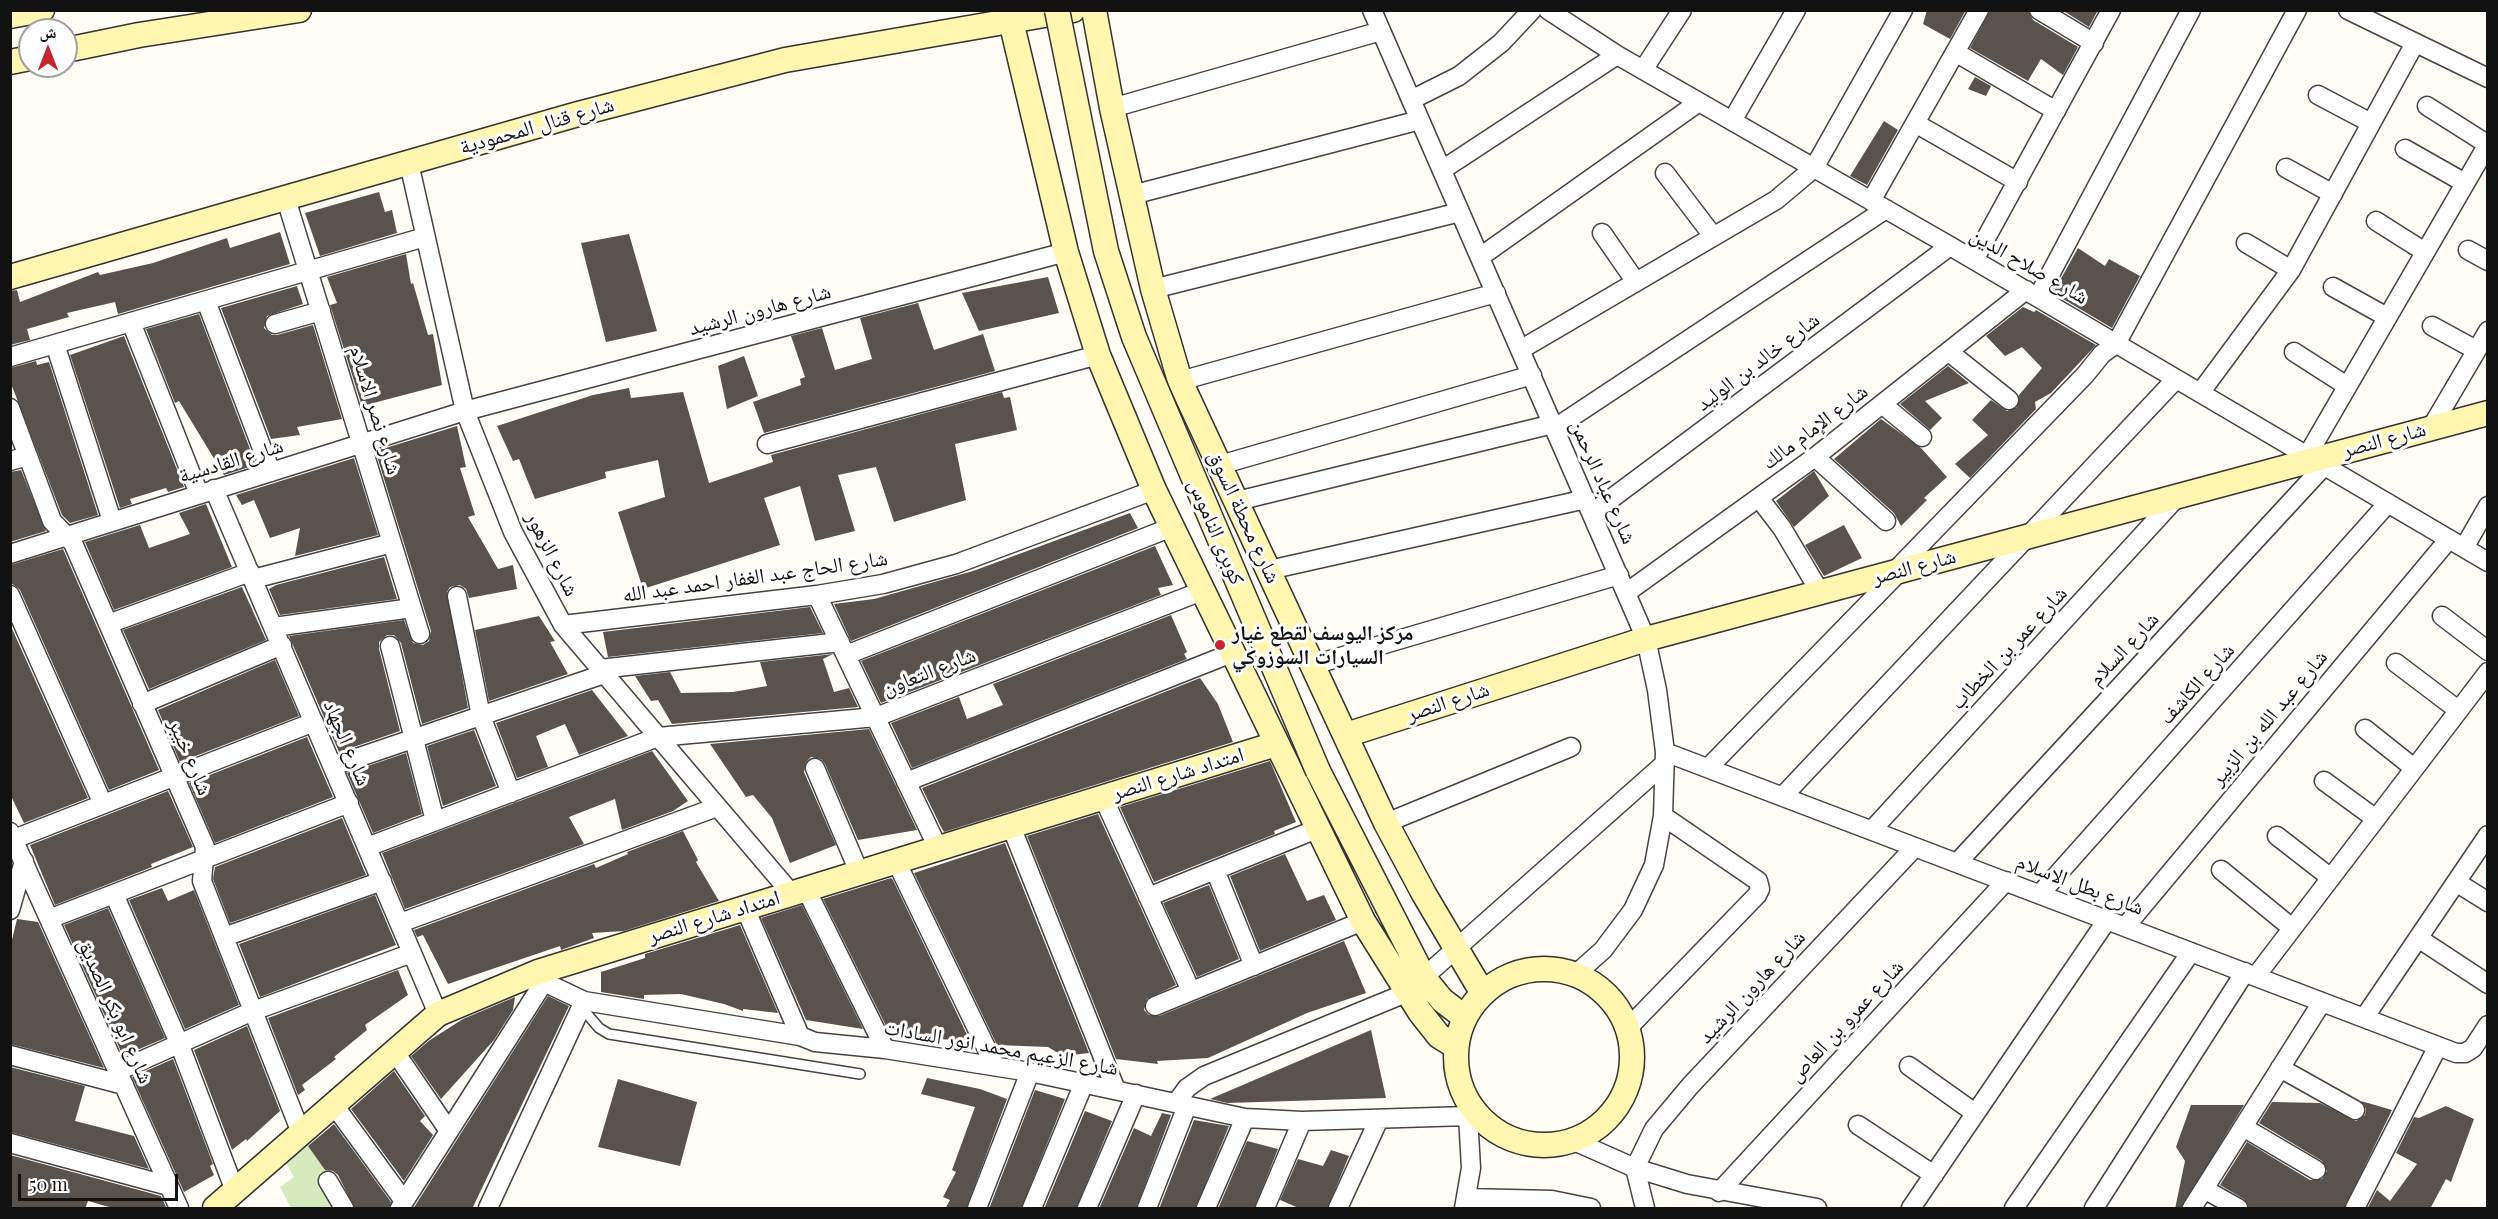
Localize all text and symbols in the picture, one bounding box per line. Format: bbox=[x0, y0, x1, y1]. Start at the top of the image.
north arrow bbox=[18, 18, 78, 78]
text: ش bbox=[40, 21, 56, 42]
street label: شارع قنال المحمودية bbox=[457, 92, 617, 160]
street label: شارع صلاح الدين bbox=[1966, 222, 2092, 310]
street label: شارع هارون الرشيد bbox=[686, 279, 834, 341]
street label: شارع خالد بن الوليد bbox=[1691, 307, 1825, 417]
street label: شارع نصر الاسلام bbox=[343, 342, 407, 478]
street label: شارع الإمام مالك bbox=[1757, 379, 1873, 475]
street label: شارع عباد الرحمن bbox=[1564, 416, 1642, 548]
street label: شارع النصر bbox=[2339, 417, 2429, 463]
street label: شارع القادسية bbox=[176, 433, 286, 489]
street label: شارع محطة السوق bbox=[1202, 447, 1286, 587]
street label: كوبرى الناموس bbox=[1182, 475, 1250, 589]
street label: شارع الزهور bbox=[520, 507, 584, 601]
street label: شارع النصر bbox=[1869, 544, 1959, 590]
street label: شارع الحاج عبد الغفار احمد عبد الله bbox=[621, 546, 889, 608]
street label: شارع عمر بن الخطاب bbox=[1945, 581, 2073, 715]
street label: شارع السلام bbox=[2084, 607, 2164, 691]
place label: مركز اليوسف لقطع غيار السيارات السوزوكي bbox=[1232, 620, 1413, 670]
marker: مركز اليوسف لقطع غيار السيارات السوزوكي bbox=[1213, 638, 1227, 652]
street label: شارع الكاشف bbox=[2154, 638, 2240, 730]
street label: شارع التعاون bbox=[879, 643, 979, 701]
street label: شارع عبد الله بن الزبير bbox=[2205, 645, 2333, 791]
street label: شارع النصر bbox=[1403, 677, 1493, 727]
street label: شارع الجهاد bbox=[318, 696, 376, 790]
street label: شارع خيبر bbox=[163, 715, 217, 799]
street label: امتداد شارع النصر bbox=[1109, 742, 1247, 806]
street label: شارع بطل الاسلام bbox=[2013, 849, 2147, 921]
street label: امتداد شارع النصر bbox=[645, 885, 783, 949]
street label: شارع هارون الرشيد bbox=[1693, 925, 1811, 1049]
street label: شارع ابو بكر الصديق bbox=[72, 934, 158, 1088]
street label: شارع عمرو بن العاص bbox=[1783, 955, 1909, 1087]
street label: شارع الزعيم محمد انور السادات bbox=[882, 1015, 1120, 1081]
scale bar bbox=[21, 1162, 182, 1200]
text: 50 m bbox=[29, 1172, 68, 1196]

